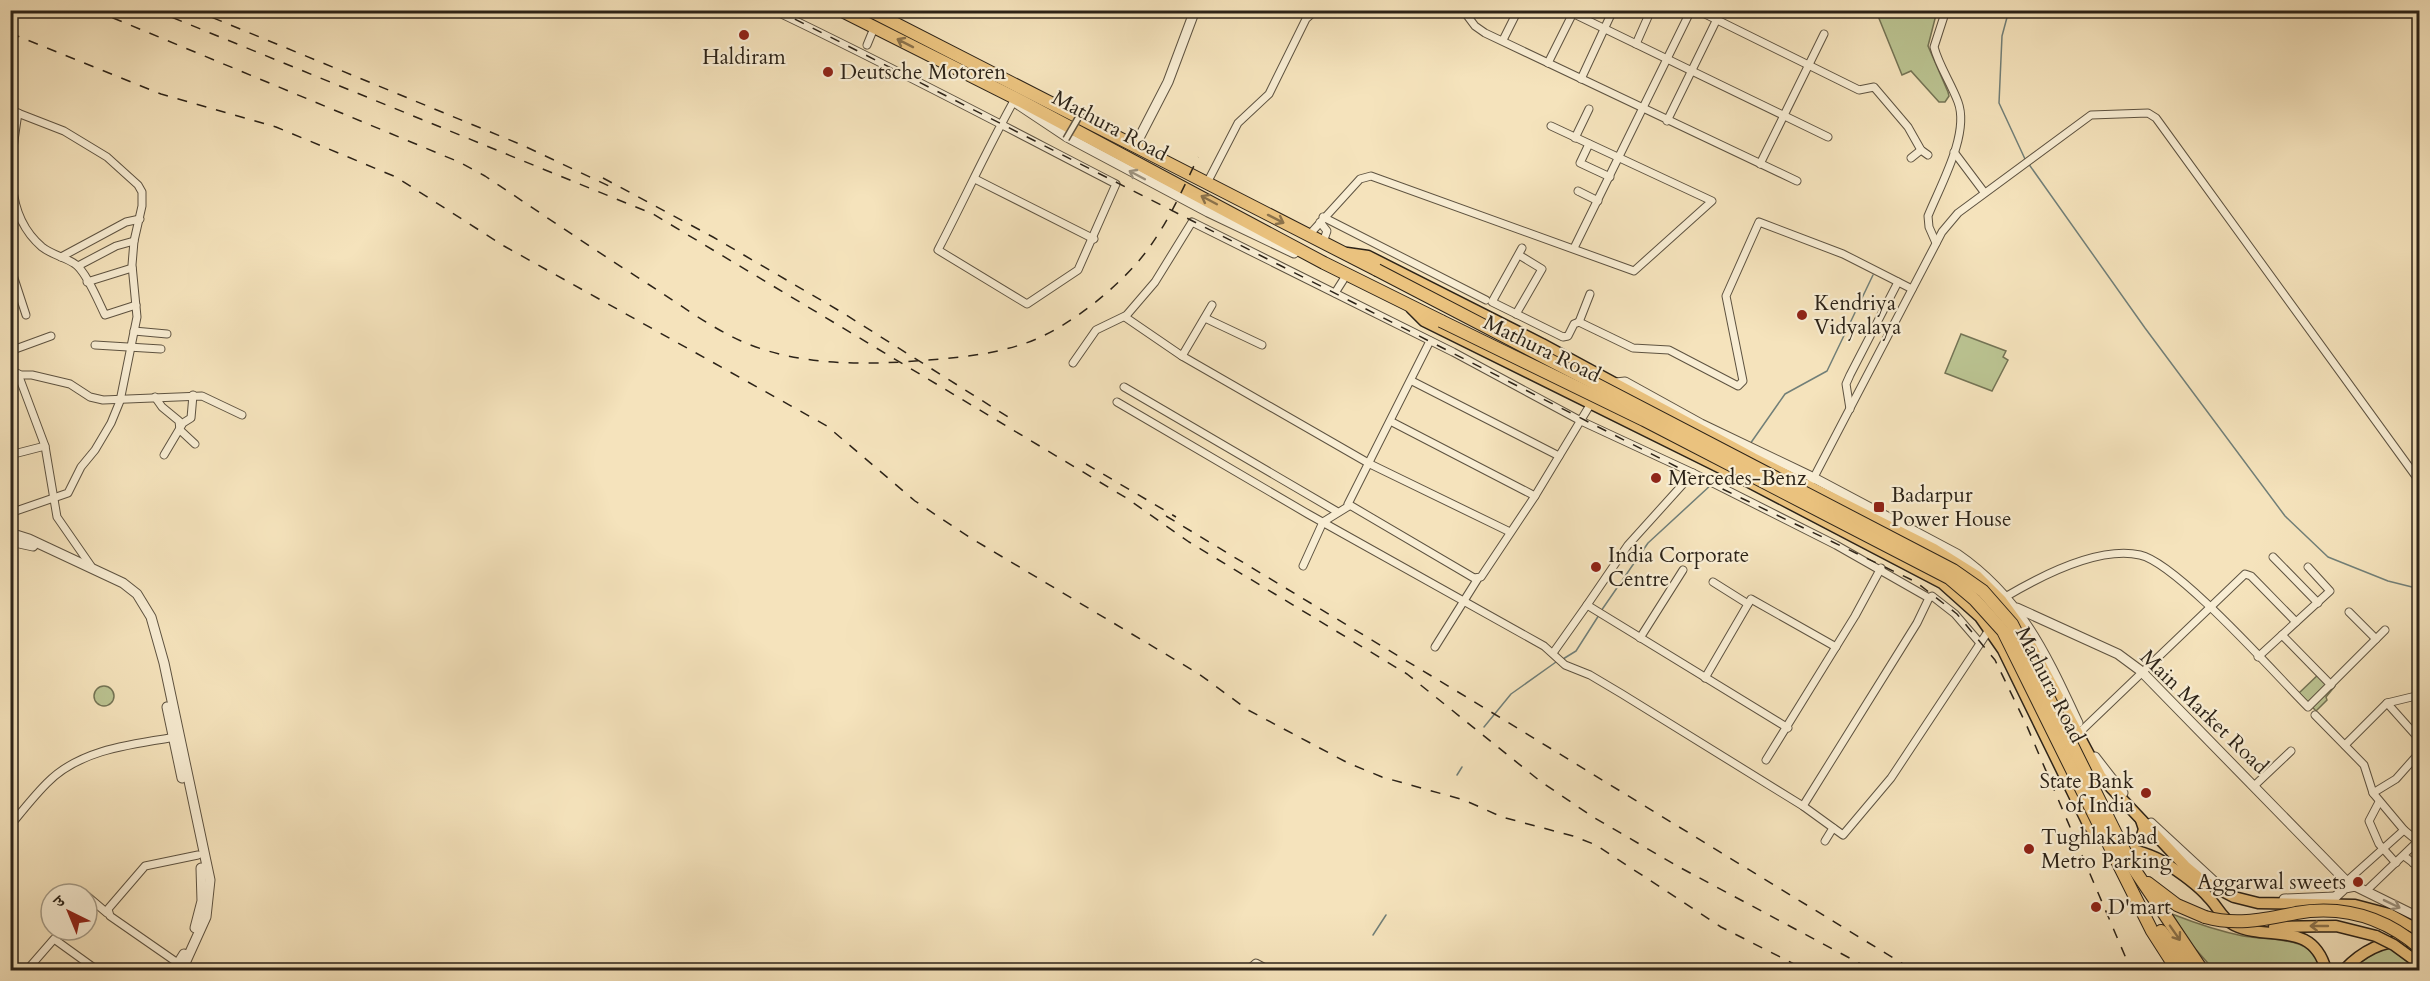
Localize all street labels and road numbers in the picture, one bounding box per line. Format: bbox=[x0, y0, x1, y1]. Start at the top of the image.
street label: Mathura Road bbox=[1047, 83, 1173, 169]
street label: Mathura Road bbox=[1479, 308, 1605, 390]
street label: Mathura Road bbox=[2008, 622, 2092, 748]
street label: Main Market Road bbox=[2133, 643, 2275, 781]

